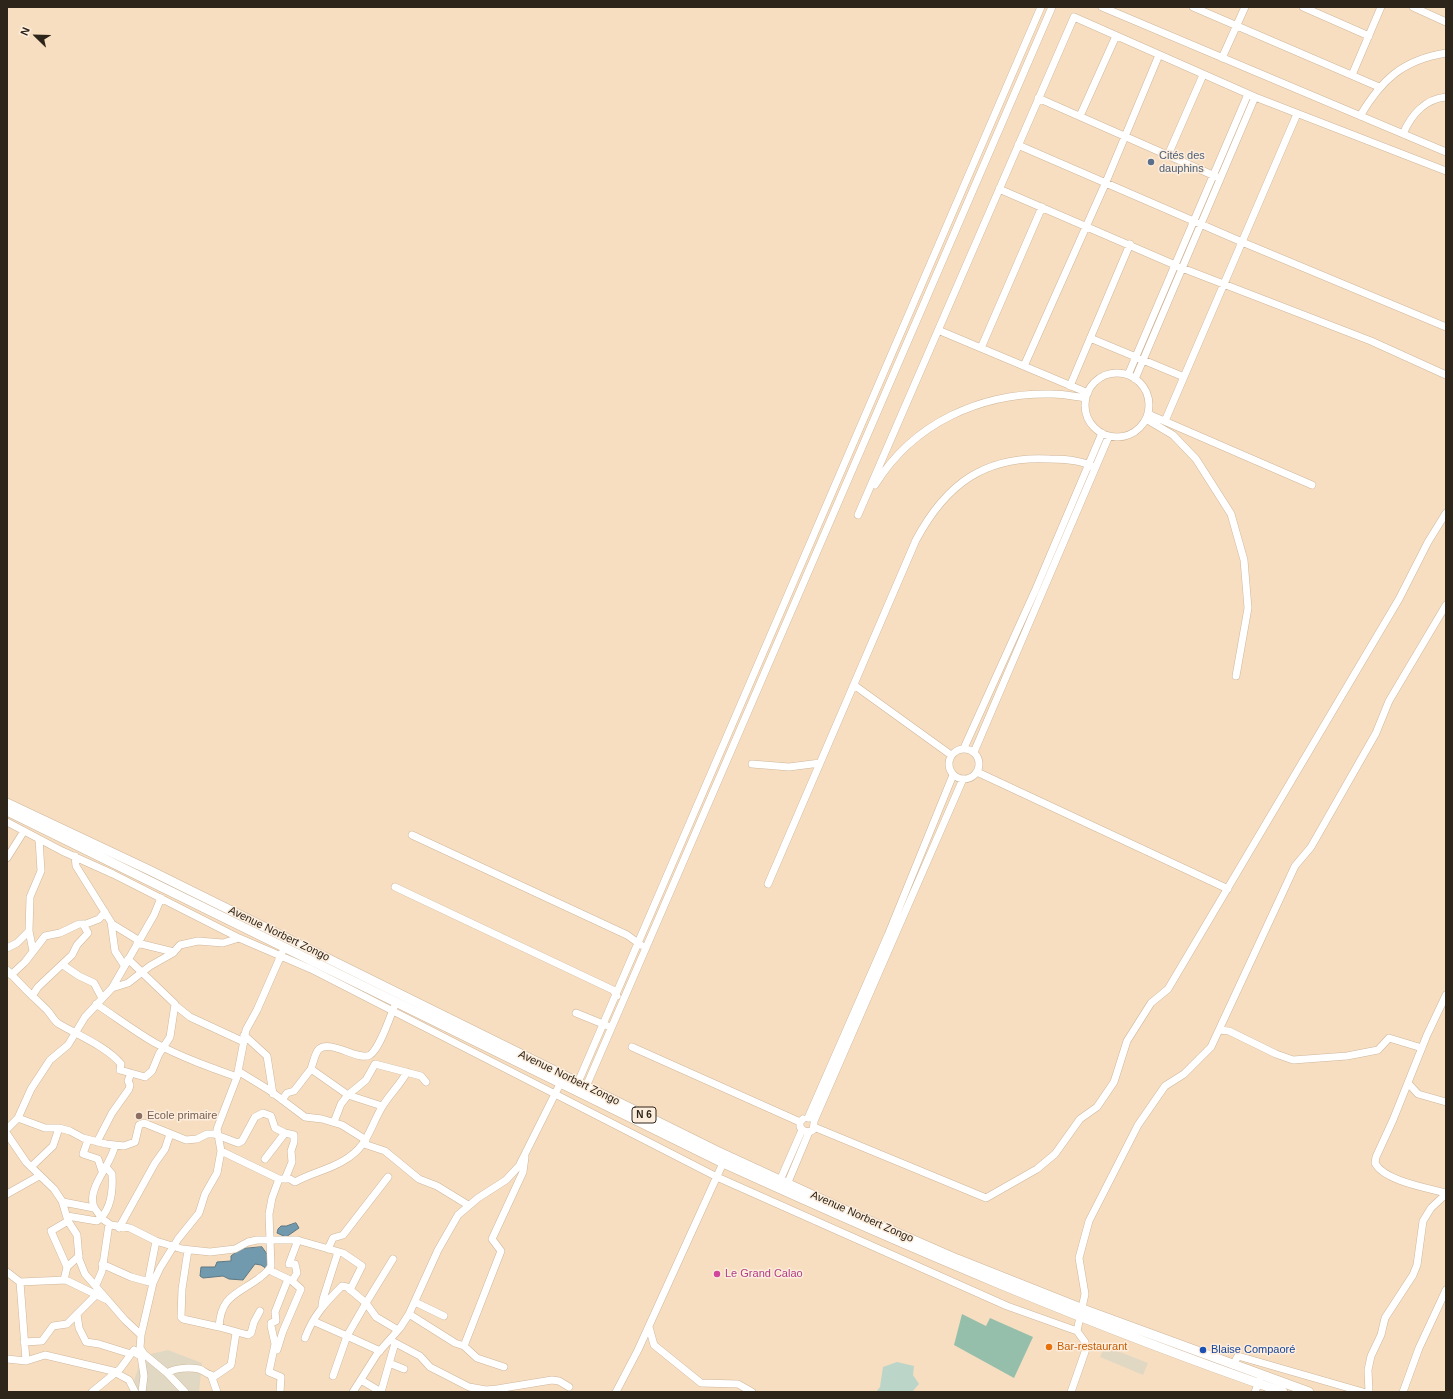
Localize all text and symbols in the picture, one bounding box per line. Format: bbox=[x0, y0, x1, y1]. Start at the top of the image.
north arrow bbox=[16, 16, 56, 56]
text: N bbox=[18, 25, 32, 37]
place label: Cités des dauphins bbox=[1159, 149, 1205, 175]
marker: Cités des dauphins bbox=[1146, 157, 1156, 167]
street label: Avenue Norbert Zongo bbox=[226, 904, 332, 964]
street label: Avenue Norbert Zongo bbox=[516, 1048, 622, 1108]
road number: N 6 bbox=[632, 1107, 656, 1123]
place label: Ecole primaire bbox=[147, 1109, 217, 1123]
marker: Ecole primaire bbox=[134, 1111, 144, 1121]
street label: Avenue Norbert Zongo bbox=[809, 1188, 915, 1246]
place label: Le Grand Calao bbox=[725, 1267, 803, 1281]
marker: Le Grand Calao bbox=[712, 1269, 722, 1279]
place label: Bar-restaurant bbox=[1057, 1340, 1127, 1354]
marker: Bar-restaurant bbox=[1044, 1342, 1054, 1352]
place label: Blaise Compaoré bbox=[1211, 1343, 1295, 1357]
marker: Blaise Compaoré bbox=[1198, 1345, 1208, 1355]

